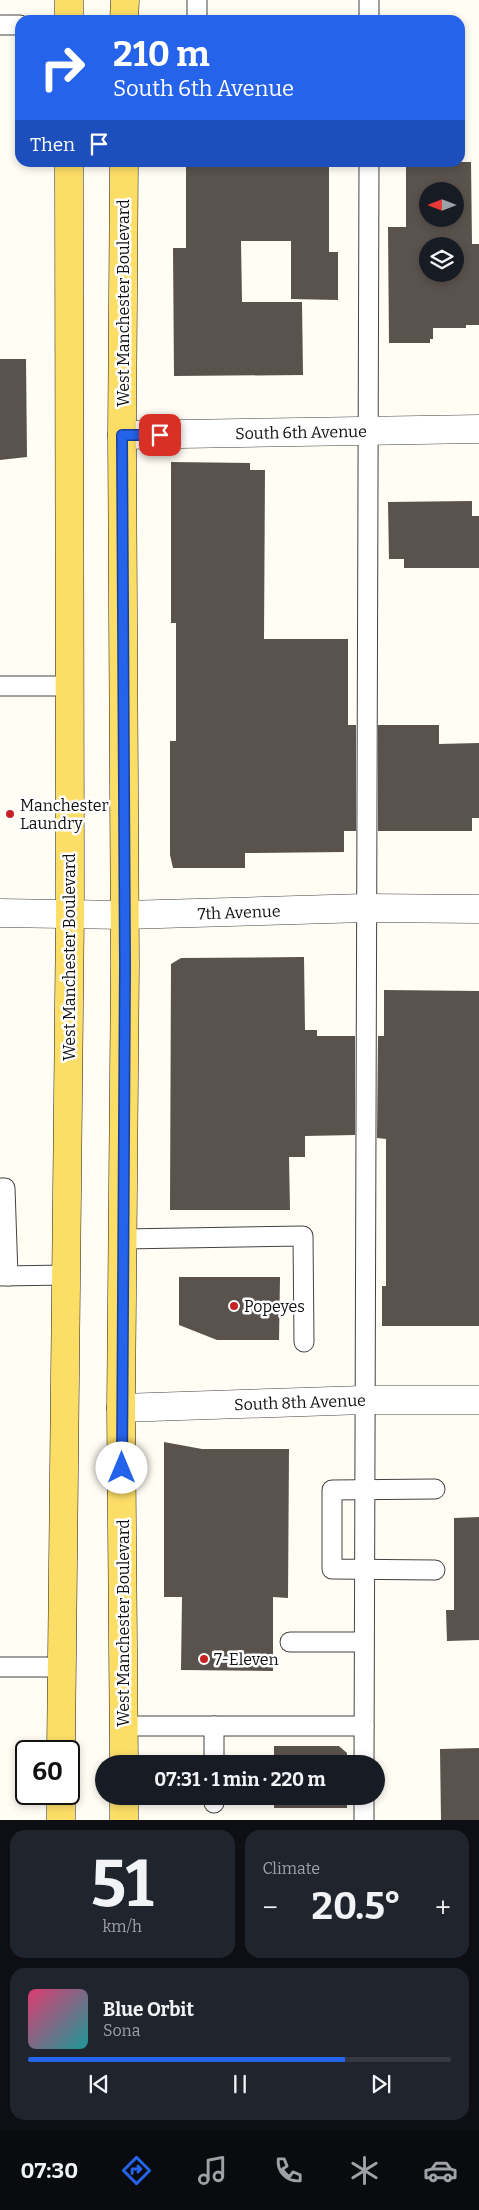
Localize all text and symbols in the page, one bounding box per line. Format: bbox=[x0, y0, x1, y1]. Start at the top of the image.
text: 210 m bbox=[113, 33, 210, 75]
icon: right bbox=[30, 35, 95, 100]
text: South 6th Avenue bbox=[113, 75, 294, 102]
icon: arrive bbox=[85, 130, 113, 158]
text: Then bbox=[30, 133, 75, 156]
north arrow bbox=[419, 182, 464, 228]
map controls bbox=[419, 182, 464, 282]
street label: West Manchester Boulevard bbox=[114, 199, 133, 407]
button: layers bbox=[419, 237, 464, 282]
pin bbox=[139, 414, 181, 456]
icon: arrive bbox=[146, 421, 174, 449]
street label: South 6th Avenue bbox=[235, 422, 367, 443]
place label: Manchester Laundry bbox=[20, 796, 109, 833]
marker: Manchester Laundry bbox=[4, 808, 16, 820]
street label: West Manchester Boulevard bbox=[60, 853, 79, 1061]
street label: 7th Avenue bbox=[197, 902, 281, 923]
place label: Popeyes bbox=[244, 1297, 305, 1316]
marker: Popeyes bbox=[228, 1300, 240, 1312]
street label: South 8th Avenue bbox=[234, 1391, 366, 1414]
position arrow bbox=[95, 1441, 147, 1493]
street label: West Manchester Boulevard bbox=[114, 1519, 133, 1727]
place label: 7-Eleven bbox=[214, 1650, 279, 1669]
marker: 7-Eleven bbox=[198, 1653, 210, 1665]
speed limit sign: 60 bbox=[15, 1740, 80, 1805]
text: 07:31 · 1 min · 220 m bbox=[154, 1768, 326, 1791]
text: 51 bbox=[91, 1845, 154, 1923]
text: Climate bbox=[263, 1859, 320, 1878]
text: 20.5° bbox=[312, 1883, 401, 1929]
text: − bbox=[263, 1891, 278, 1924]
text: + bbox=[435, 1891, 451, 1924]
text: km/h bbox=[102, 1917, 142, 1936]
text: Blue Orbit bbox=[103, 1998, 194, 2021]
text: Sona bbox=[103, 2021, 140, 2040]
icon: previous bbox=[85, 2070, 113, 2098]
icon: pause bbox=[226, 2070, 254, 2098]
icon: next bbox=[367, 2070, 395, 2098]
icon: directions bbox=[119, 2153, 154, 2188]
icon: music bbox=[195, 2153, 230, 2188]
icon: phone bbox=[271, 2153, 306, 2188]
icon: climate bbox=[347, 2153, 382, 2188]
icon: car bbox=[423, 2153, 458, 2188]
text: 07:30 bbox=[21, 2157, 78, 2184]

